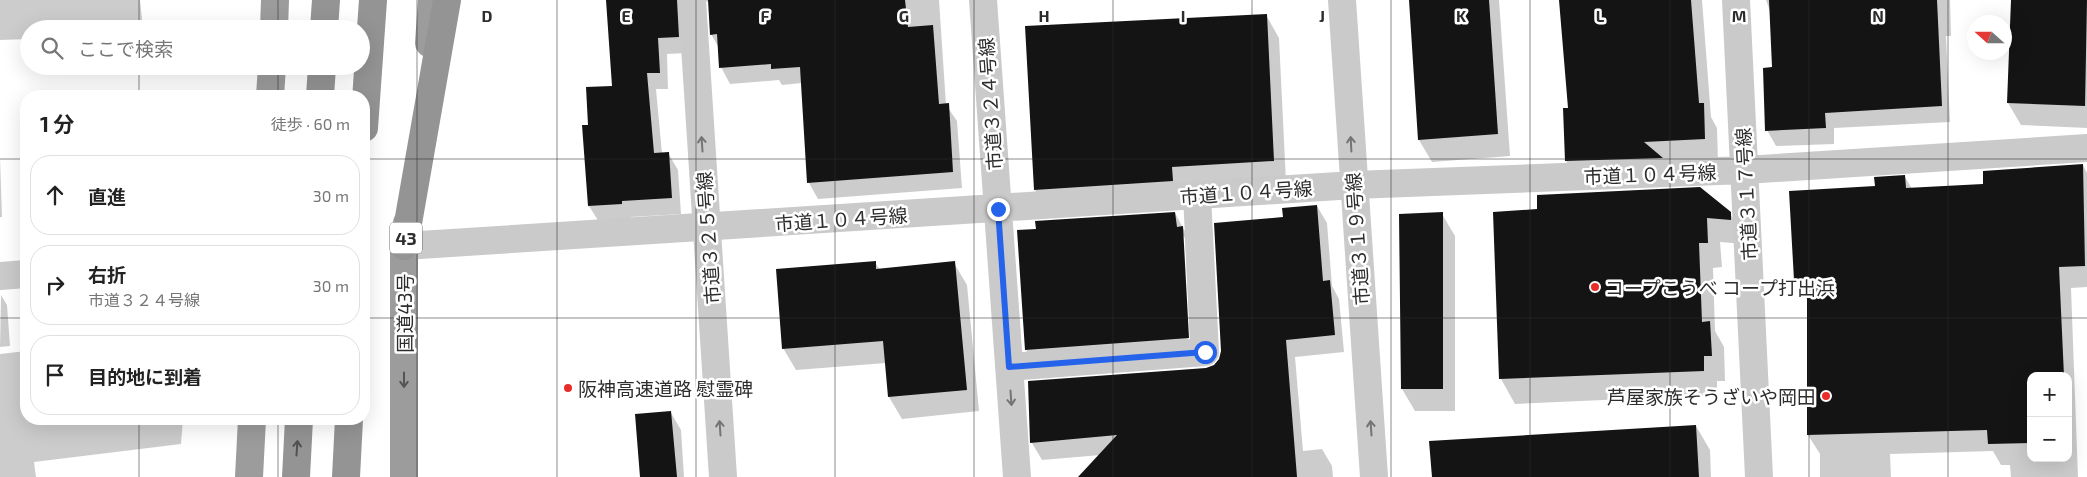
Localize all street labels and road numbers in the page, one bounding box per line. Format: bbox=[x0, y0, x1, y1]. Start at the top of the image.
street label: 市道３２４号線 bbox=[974, 37, 1006, 171]
street label: 市道３１７号線 bbox=[1731, 127, 1761, 261]
street label: 市道１０４号線 bbox=[1583, 160, 1717, 188]
street label: 市道３２５号線 bbox=[692, 171, 724, 305]
street label: 市道３１９号線 bbox=[1341, 172, 1373, 306]
street label: 市道１０４号線 bbox=[1179, 176, 1313, 208]
street label: 市道１０４号線 bbox=[774, 203, 908, 235]
road number: 43 bbox=[390, 222, 422, 254]
street label: 国道43号 bbox=[393, 273, 416, 353]

